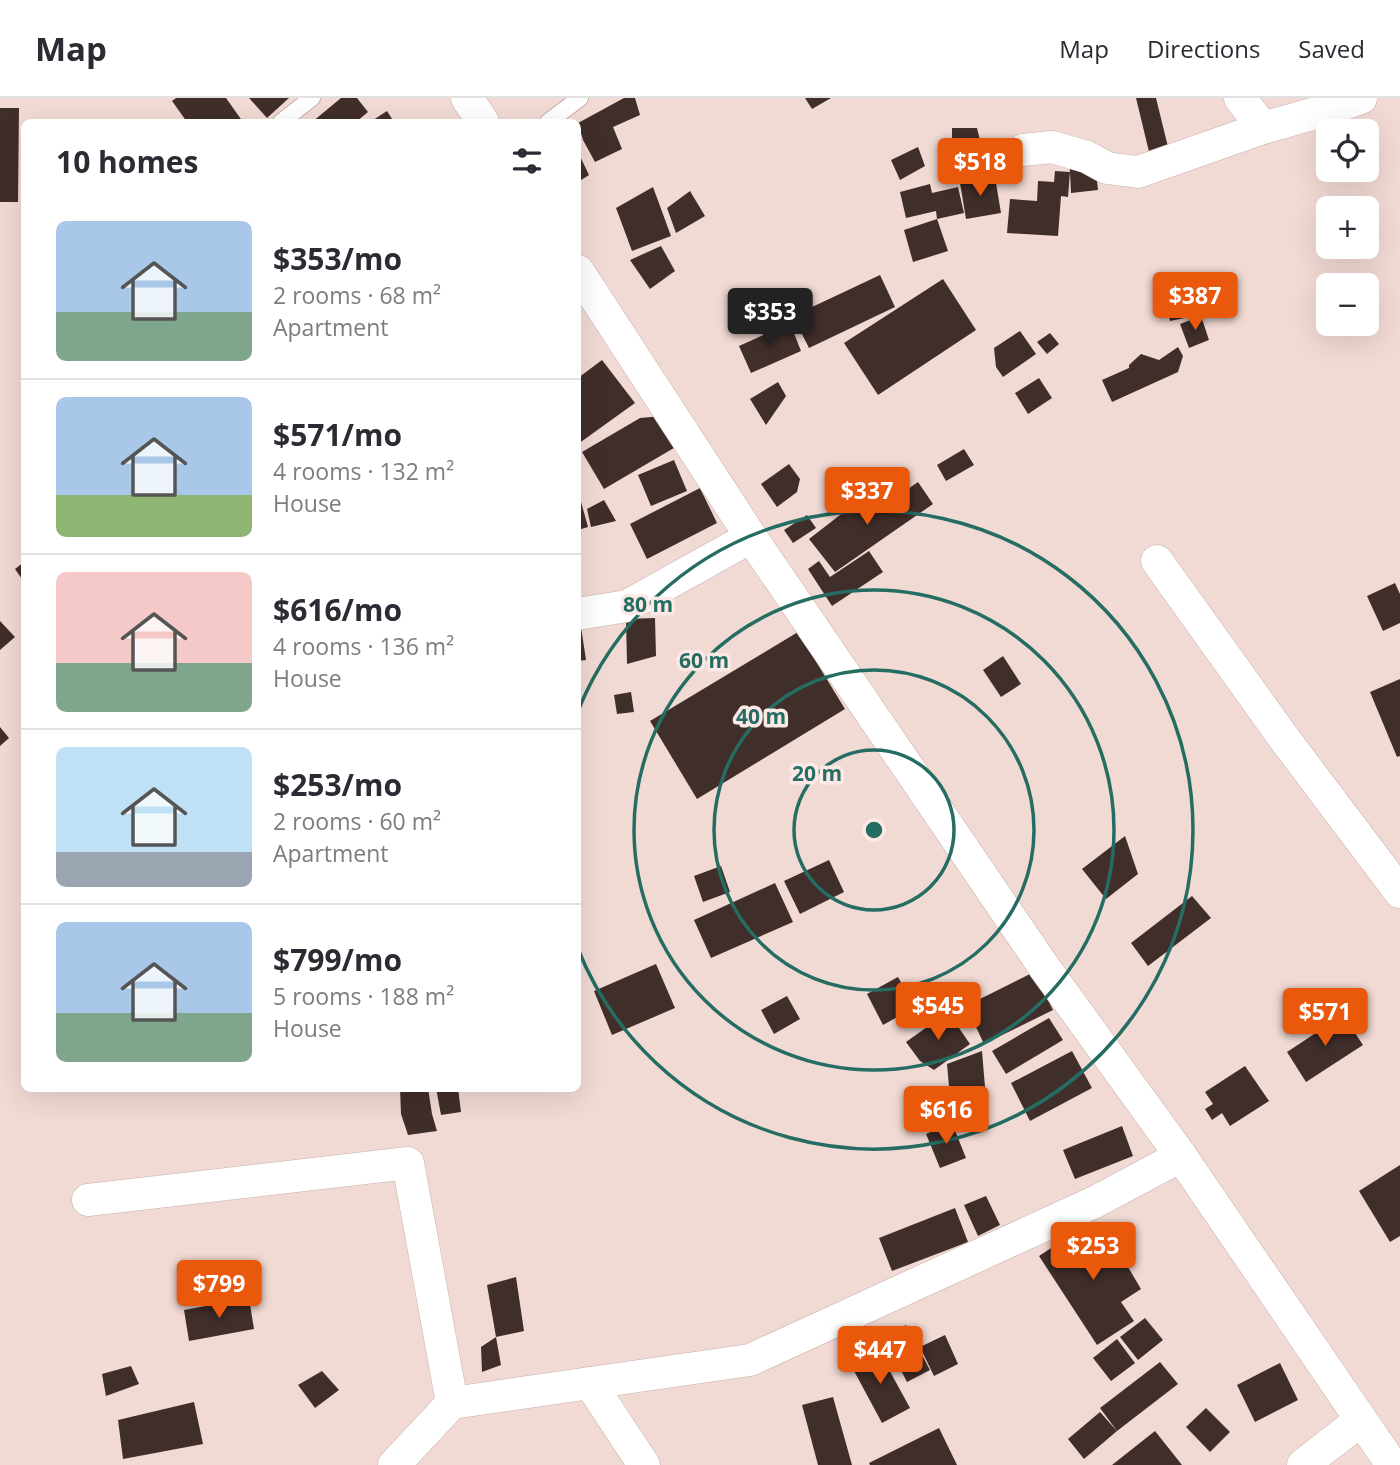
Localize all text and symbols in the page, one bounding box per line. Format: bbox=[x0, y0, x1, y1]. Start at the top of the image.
text: Map bbox=[35, 26, 107, 71]
text: Map bbox=[1059, 32, 1109, 65]
text: Directions bbox=[1147, 32, 1260, 65]
text: Saved bbox=[1298, 32, 1365, 65]
map controls bbox=[1316, 119, 1379, 336]
button: locate bbox=[1316, 119, 1379, 182]
pin: $518 bbox=[939, 139, 1021, 198]
text: 10 homes bbox=[56, 141, 199, 182]
icon: filters bbox=[508, 142, 546, 180]
text: $518 bbox=[954, 145, 1006, 177]
button: + bbox=[1316, 196, 1379, 259]
text: $353/mo bbox=[273, 238, 402, 279]
icon: home bbox=[112, 249, 196, 333]
pin: $387 bbox=[1154, 272, 1236, 332]
button: − bbox=[1316, 273, 1379, 336]
text: 2 rooms · 68 m² bbox=[273, 279, 441, 311]
text: $387 bbox=[1169, 279, 1221, 311]
pin: $353 bbox=[729, 288, 811, 348]
text: $353 bbox=[744, 295, 796, 327]
text: Apartment bbox=[273, 311, 389, 343]
text: $571/mo bbox=[273, 414, 402, 455]
icon: home bbox=[112, 425, 196, 509]
text: 4 rooms · 132 m² bbox=[273, 455, 454, 487]
pin: $337 bbox=[826, 468, 908, 527]
text: $337 bbox=[841, 474, 893, 506]
text: House bbox=[273, 487, 342, 519]
text: $616/mo bbox=[273, 589, 402, 630]
text: 80 m bbox=[623, 590, 673, 618]
icon: home bbox=[112, 600, 196, 684]
text: 4 rooms · 136 m² bbox=[273, 630, 454, 662]
text: 60 m bbox=[679, 646, 729, 674]
text: House bbox=[273, 662, 342, 694]
text: 40 m bbox=[736, 702, 786, 730]
text: 20 m bbox=[792, 759, 842, 787]
text: $253/mo bbox=[273, 764, 402, 805]
icon: home bbox=[112, 775, 196, 859]
text: 2 rooms · 60 m² bbox=[273, 805, 441, 837]
centre of rings bbox=[862, 818, 886, 842]
text: Apartment bbox=[273, 837, 389, 869]
text: $799/mo bbox=[273, 939, 402, 980]
icon: home bbox=[112, 950, 196, 1034]
text: 5 rooms · 188 m² bbox=[273, 980, 454, 1012]
pin: $545 bbox=[897, 982, 979, 1042]
pin: $571 bbox=[1284, 988, 1366, 1048]
text: $545 bbox=[912, 989, 964, 1021]
text: $571 bbox=[1299, 995, 1351, 1027]
text: House bbox=[273, 1012, 342, 1044]
pin: $616 bbox=[905, 1086, 987, 1146]
text: $616 bbox=[920, 1093, 972, 1125]
pin: $253 bbox=[1052, 1222, 1134, 1282]
text: $253 bbox=[1067, 1229, 1119, 1261]
pin: $799 bbox=[178, 1260, 260, 1320]
text: $799 bbox=[193, 1267, 245, 1299]
pin: $447 bbox=[839, 1326, 921, 1386]
text: $447 bbox=[854, 1333, 906, 1365]

